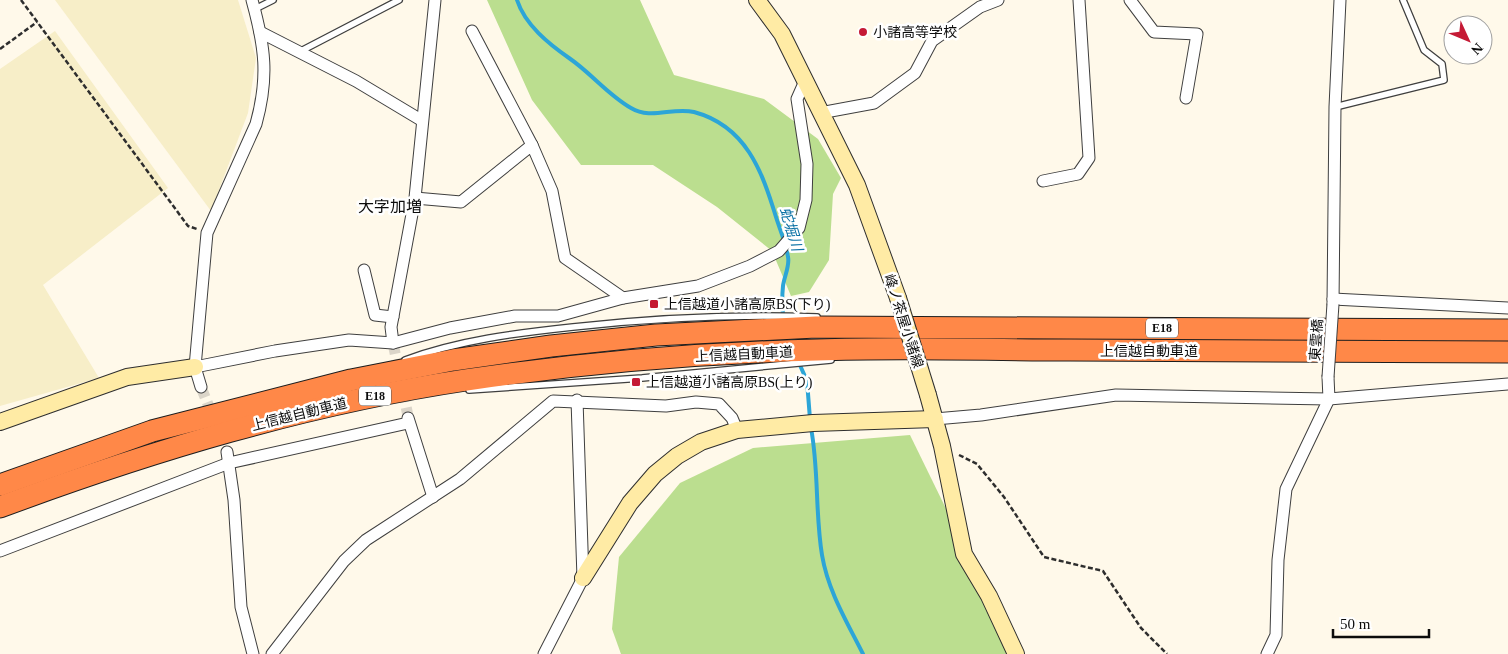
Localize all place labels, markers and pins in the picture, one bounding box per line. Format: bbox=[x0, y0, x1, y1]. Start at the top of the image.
place label: 小諸高等学校 bbox=[873, 24, 957, 40]
marker: 小諸高等学校 bbox=[857, 26, 869, 38]
place label: 上信越道小諸高原BS(下り) bbox=[664, 297, 831, 313]
marker: 上信越道小諸高原BS(下り) bbox=[648, 298, 660, 310]
place label: 上信越道小諸高原BS(上り) bbox=[646, 375, 813, 391]
marker: 上信越道小諸高原BS(上り) bbox=[630, 376, 642, 388]

